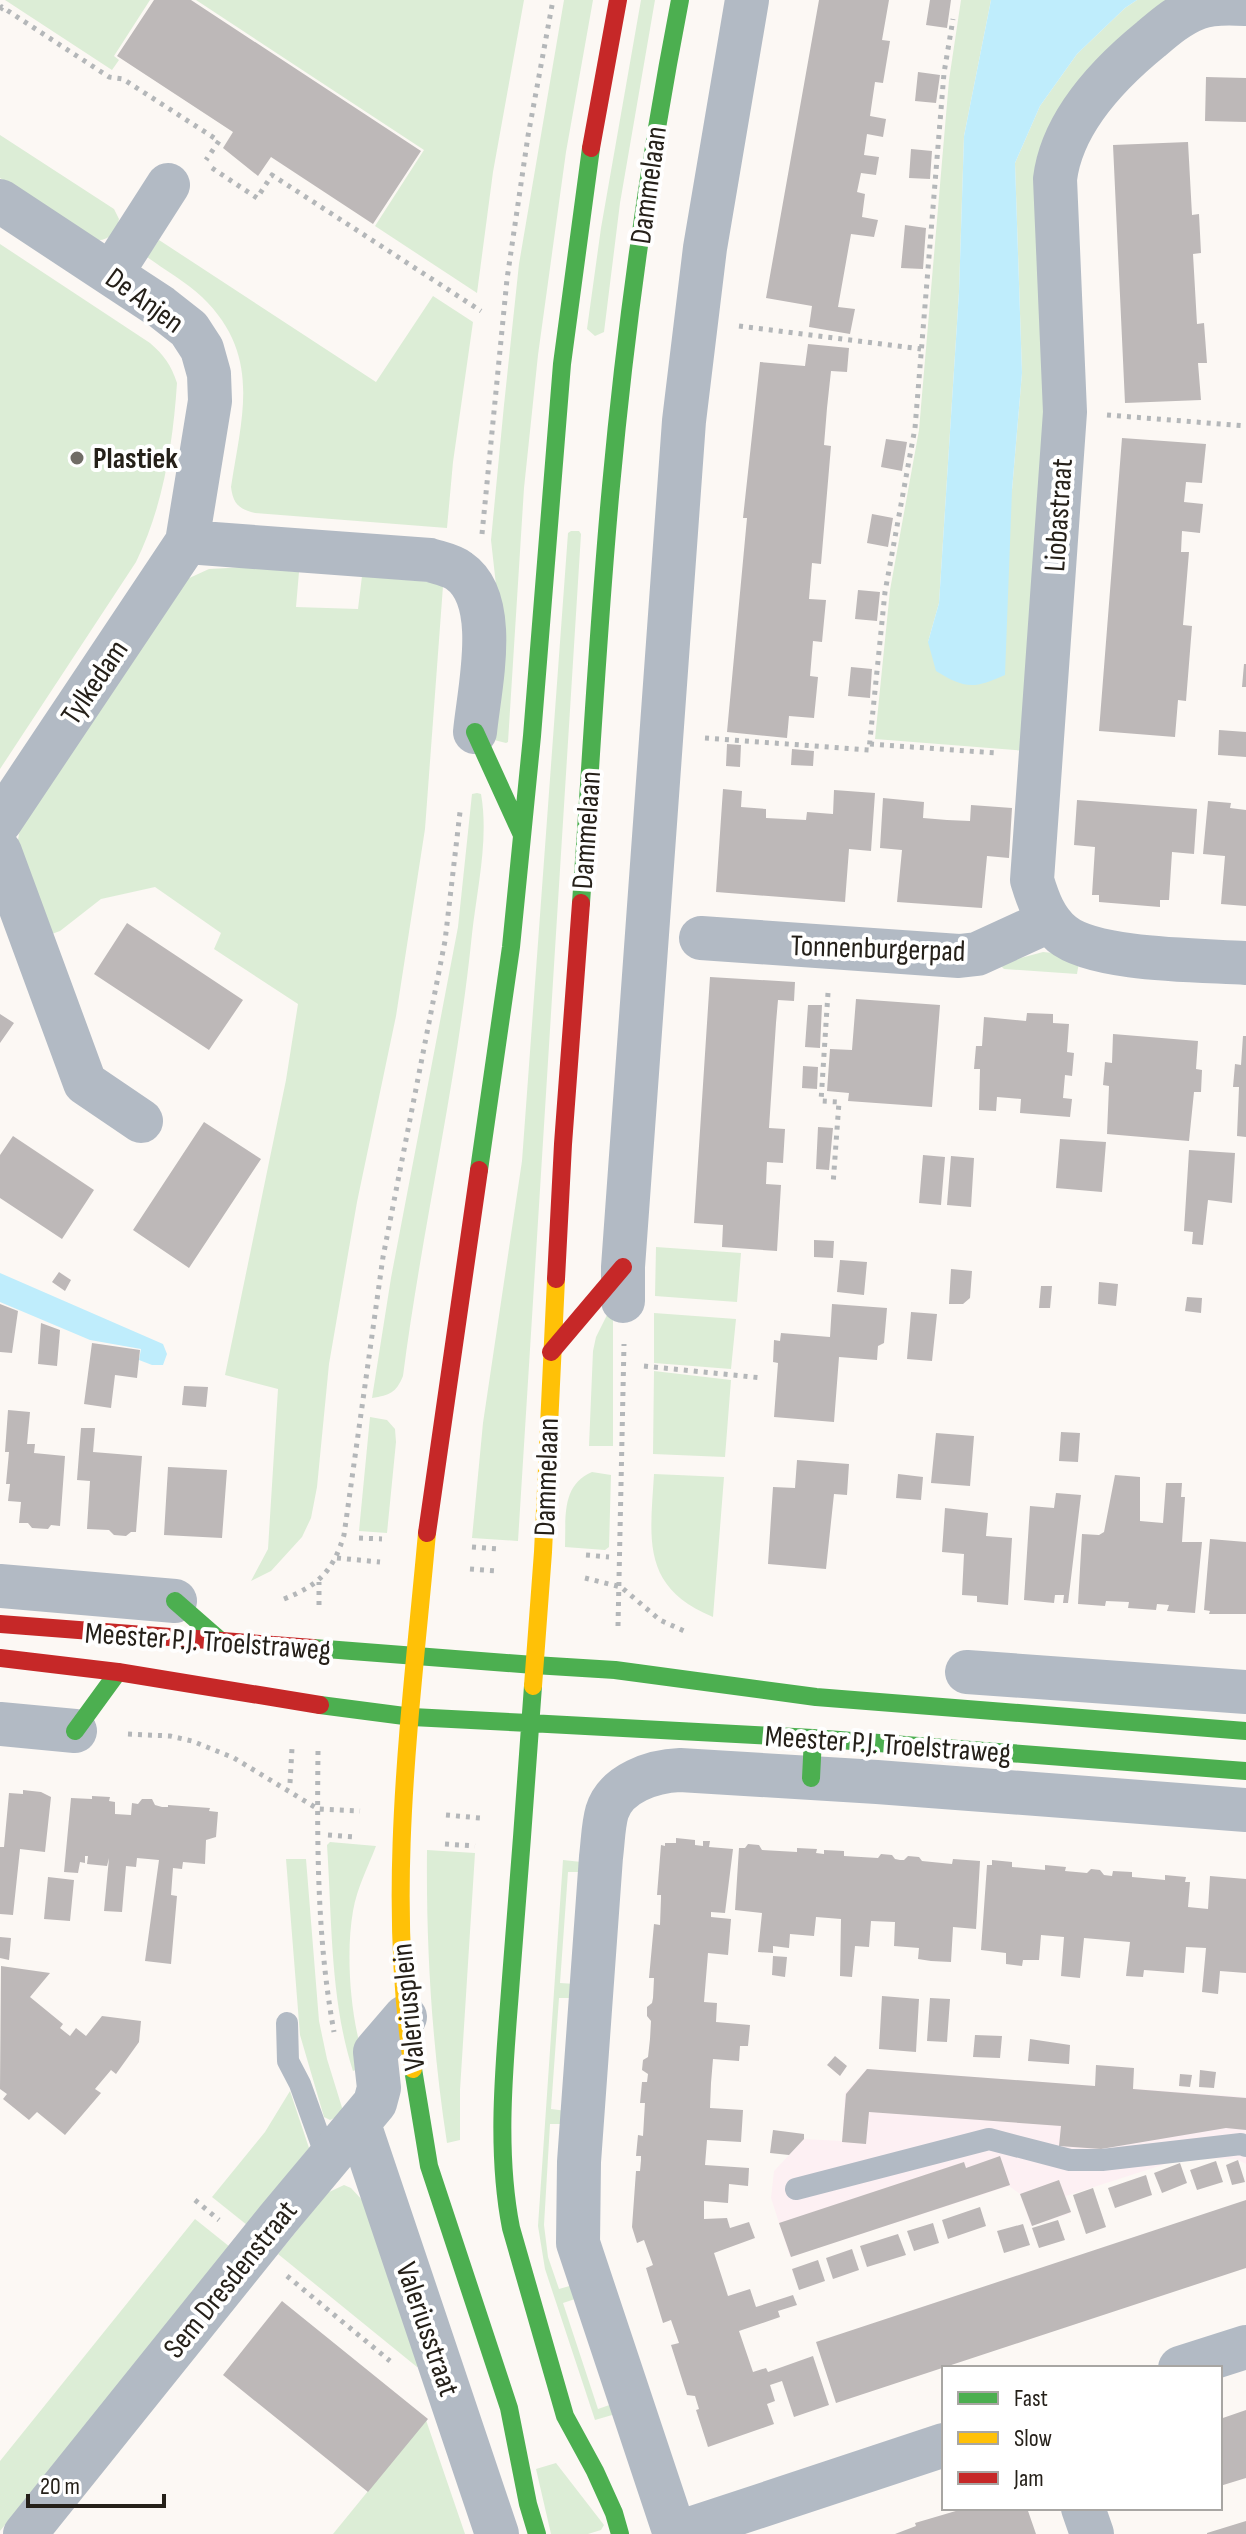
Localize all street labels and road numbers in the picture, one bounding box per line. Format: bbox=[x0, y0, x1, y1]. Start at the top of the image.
street label: Dammelaan bbox=[623, 124, 675, 246]
street label: De Anjen bbox=[98, 260, 191, 341]
street label: Liobastraat bbox=[1037, 457, 1081, 573]
street label: Tylkedam bbox=[53, 633, 136, 732]
street label: Dammelaan bbox=[565, 770, 609, 890]
street label: Tonnenburgerpad bbox=[790, 928, 966, 970]
street label: Dammelaan bbox=[527, 1417, 567, 1537]
street label: Meester P.J. Troelstraweg bbox=[84, 1615, 332, 1669]
street label: Meester P.J. Troelstraweg bbox=[764, 1718, 1012, 1772]
street label: Valeriusplein bbox=[384, 1941, 434, 2072]
street label: Sem Dresdenstraat bbox=[156, 2194, 305, 2366]
street label: Valeriusstraat bbox=[387, 2258, 467, 2401]

